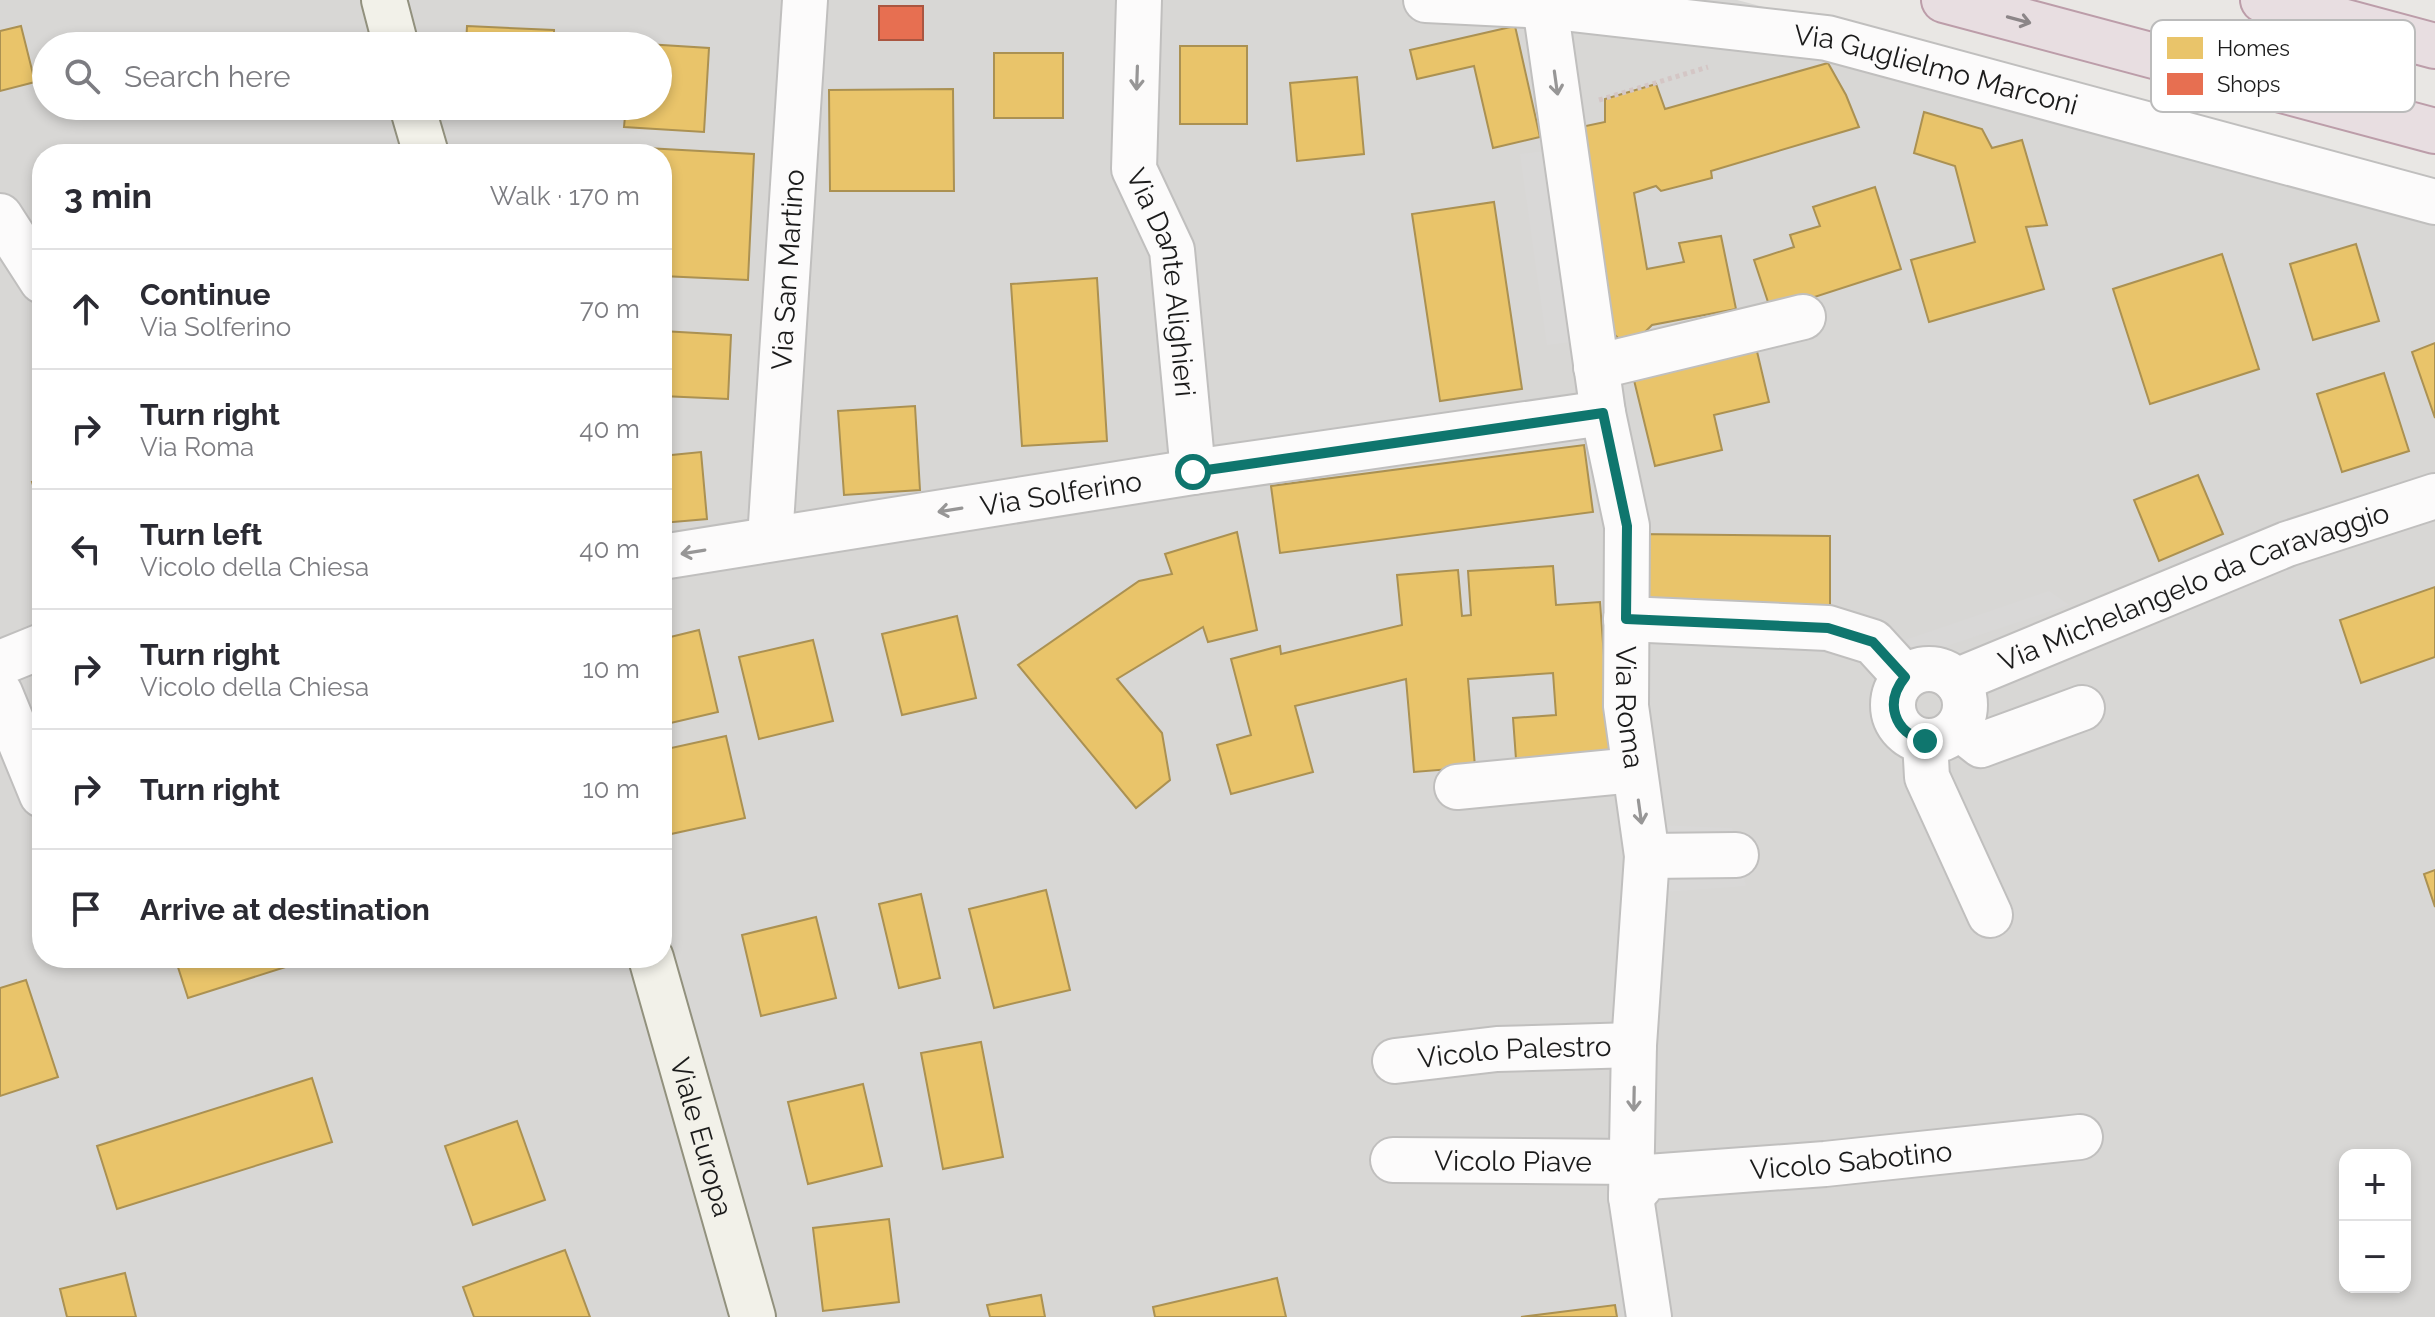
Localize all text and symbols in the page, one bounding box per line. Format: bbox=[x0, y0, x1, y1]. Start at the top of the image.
one-way arrow bbox=[2006, 13, 2032, 28]
street label: Via Guglielmo Marconi bbox=[1792, 18, 2081, 122]
legend bbox=[2151, 20, 2415, 112]
search box bbox=[32, 32, 672, 120]
text: Homes bbox=[2217, 35, 2290, 61]
icon: search bbox=[60, 54, 104, 98]
text: Search here bbox=[124, 59, 291, 94]
one-way arrow bbox=[1129, 64, 1144, 91]
one-way arrow bbox=[1549, 70, 1564, 95]
text: Shops bbox=[2217, 71, 2280, 97]
street label: Via Dante Alighieri bbox=[1119, 163, 1202, 398]
street label: Via San Martino bbox=[765, 168, 811, 371]
text: 3 min bbox=[64, 176, 152, 216]
text: Walk · 170 m bbox=[490, 181, 640, 211]
text: Continue bbox=[140, 277, 271, 312]
icon: ahead bbox=[64, 287, 108, 331]
text: 70 m bbox=[580, 294, 640, 324]
text: Via Solferino bbox=[140, 312, 291, 342]
text: Turn right bbox=[140, 397, 280, 432]
icon: right bbox=[64, 407, 108, 451]
text: 40 m bbox=[579, 414, 640, 444]
text: Via Roma bbox=[140, 432, 254, 462]
route start bbox=[1175, 454, 1211, 490]
street label: Via Solferino bbox=[978, 464, 1144, 523]
street label: Via Michelangelo da Caravaggio bbox=[1994, 496, 2393, 679]
one-way arrow bbox=[938, 504, 963, 519]
text: Turn left bbox=[140, 517, 262, 552]
icon: left bbox=[64, 527, 108, 571]
text: 40 m bbox=[579, 534, 640, 564]
one-way arrow bbox=[681, 545, 706, 560]
text: Vicolo della Chiesa bbox=[140, 552, 369, 582]
text: Turn right bbox=[140, 637, 280, 672]
street label: Via Roma bbox=[1609, 646, 1651, 771]
icon: right bbox=[64, 647, 108, 691]
text: 10 m bbox=[582, 654, 640, 684]
text: Vicolo della Chiesa bbox=[140, 672, 369, 702]
route end bbox=[1907, 723, 1943, 759]
icon: right bbox=[64, 767, 108, 811]
text: Turn right bbox=[140, 772, 280, 807]
text: 10 m bbox=[582, 774, 640, 804]
one-way arrow bbox=[1633, 799, 1648, 824]
icon: arrive bbox=[64, 887, 108, 931]
text: Arrive at destination bbox=[140, 892, 430, 927]
street label: Vicolo Palestro bbox=[1416, 1030, 1612, 1075]
street label: Viale Europa bbox=[663, 1054, 740, 1220]
one-way arrow bbox=[1626, 1085, 1641, 1112]
street label: Vicolo Sabotino bbox=[1749, 1135, 1954, 1186]
street label: Vicolo Piave bbox=[1434, 1144, 1592, 1179]
map controls bbox=[2339, 1149, 2411, 1293]
button: + bbox=[2339, 1149, 2411, 1221]
button: − bbox=[2339, 1221, 2411, 1293]

